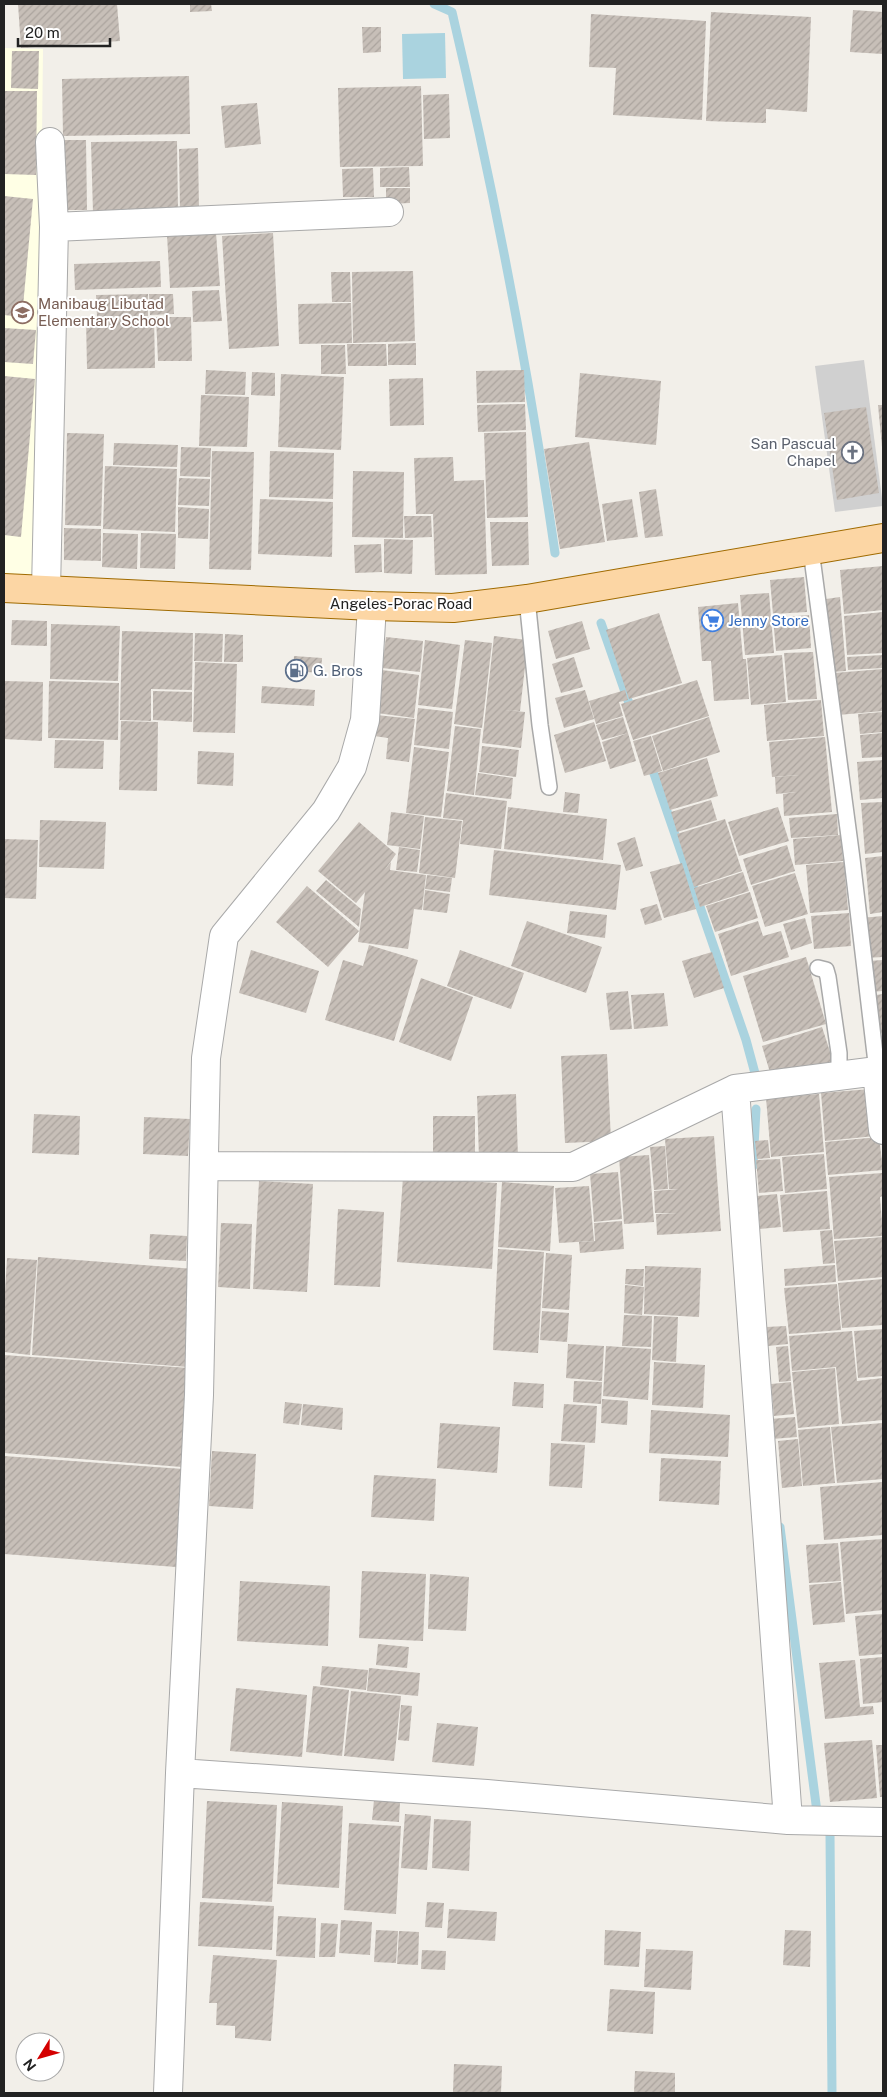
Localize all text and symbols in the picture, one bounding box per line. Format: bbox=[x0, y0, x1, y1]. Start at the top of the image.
scale bar bbox=[18, 15, 110, 47]
text: 20 m bbox=[25, 24, 60, 41]
place label: Manibaug Libutad Elementary School bbox=[38, 295, 170, 329]
school or university icon: Manibaug Libutad Elementary School bbox=[10, 301, 34, 325]
place label: San Pascual Chapel bbox=[751, 435, 836, 469]
church icon: San Pascual Chapel bbox=[840, 441, 864, 465]
street label: Angeles-Porac Road bbox=[330, 595, 472, 612]
supermarket icon: Jenny Store bbox=[700, 609, 724, 633]
place label: Jenny Store bbox=[728, 612, 809, 629]
fuel station icon: G. Bros bbox=[285, 659, 309, 683]
place label: G. Bros bbox=[313, 662, 363, 679]
north arrow bbox=[15, 2032, 65, 2082]
text: N bbox=[20, 2056, 39, 2074]

